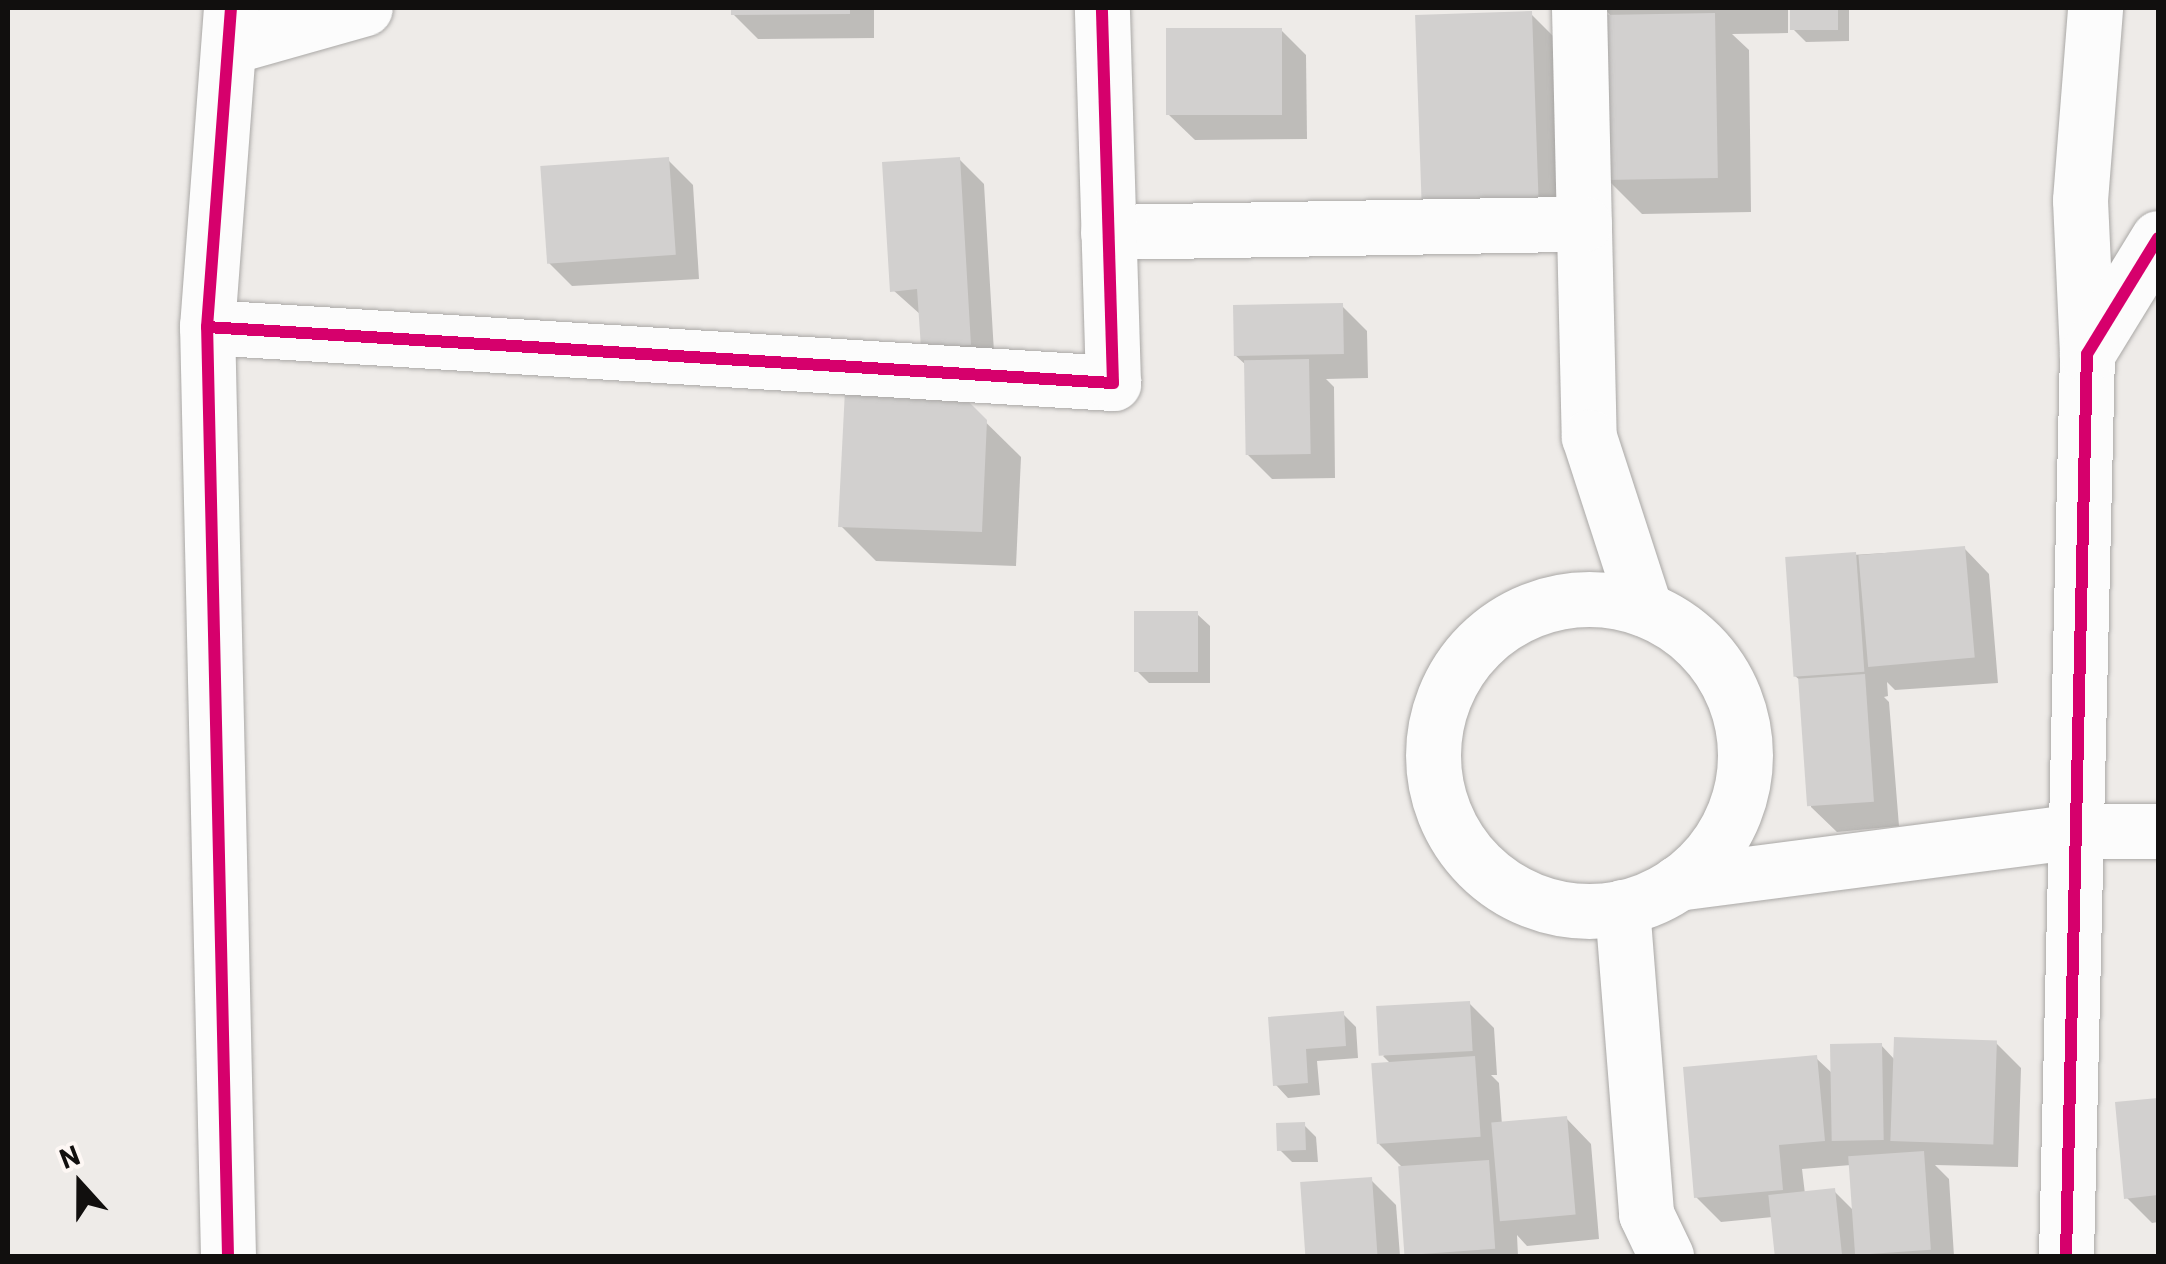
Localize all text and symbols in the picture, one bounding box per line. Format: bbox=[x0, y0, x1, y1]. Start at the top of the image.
north arrow bbox=[30, 1134, 130, 1234]
text: N bbox=[54, 1137, 84, 1175]

